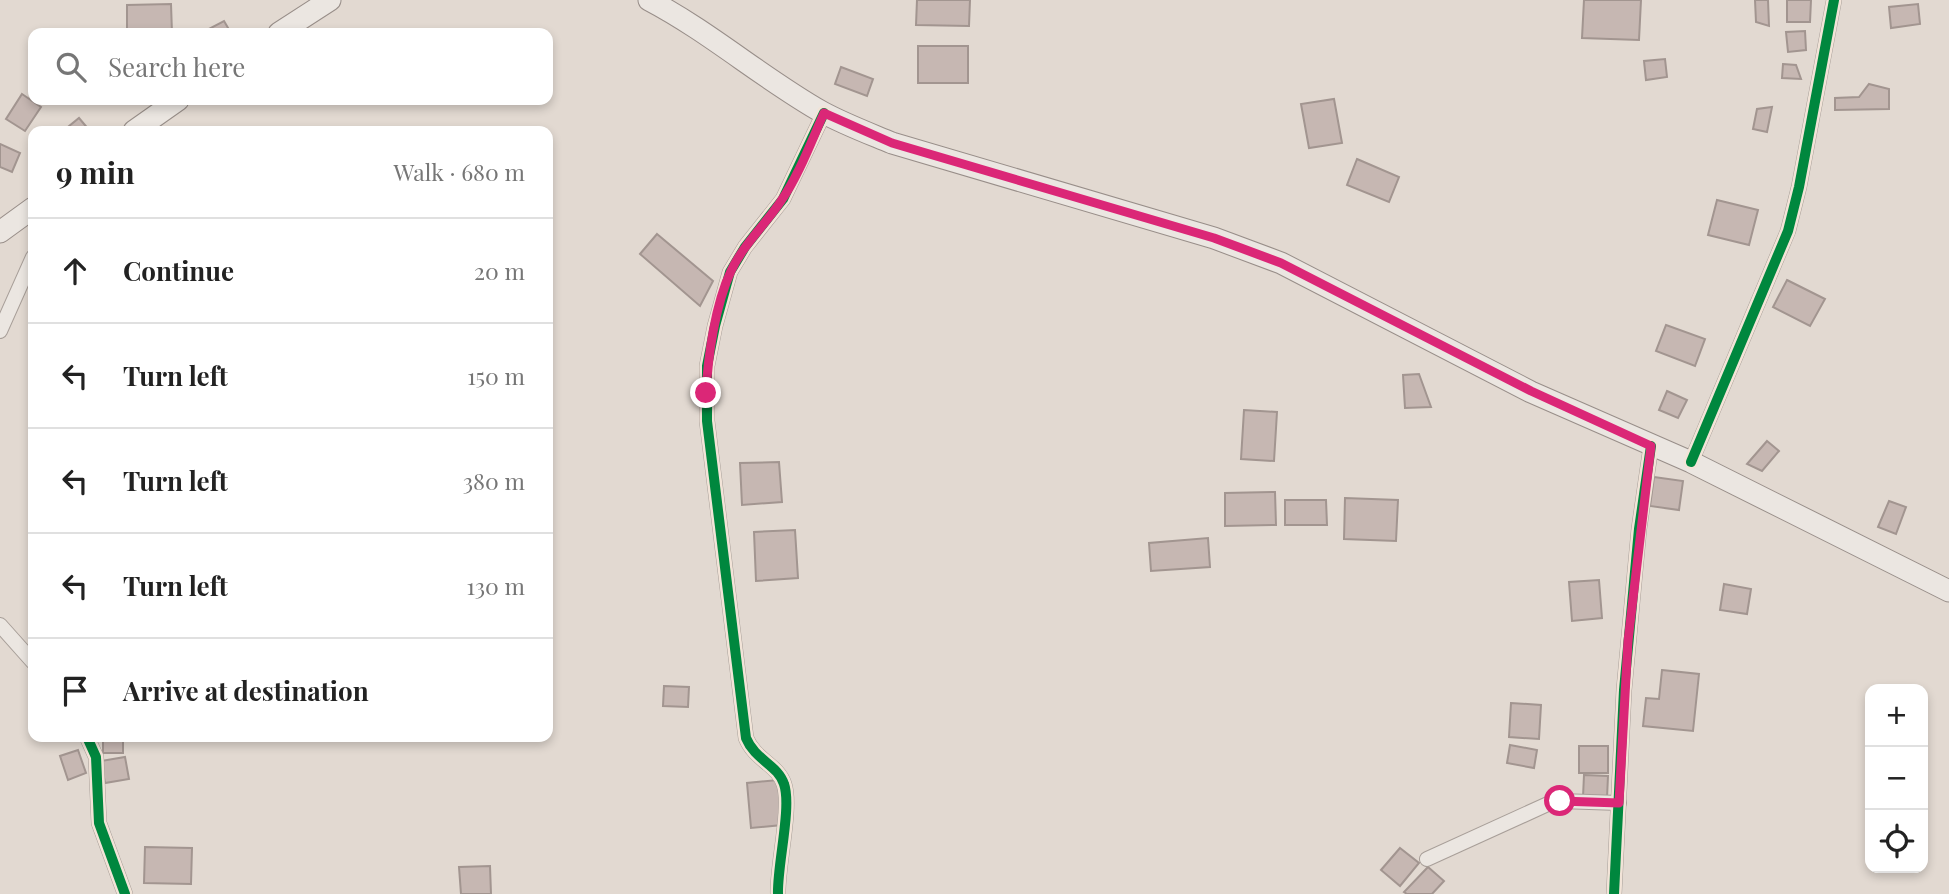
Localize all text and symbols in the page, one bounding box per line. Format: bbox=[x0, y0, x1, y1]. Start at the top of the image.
search box bbox=[28, 28, 553, 105]
icon: search bbox=[52, 48, 90, 86]
text: Search here bbox=[108, 49, 245, 84]
text: 9 min bbox=[56, 152, 135, 192]
text: Walk · 680 m bbox=[394, 156, 525, 187]
icon: ahead bbox=[56, 252, 94, 290]
text: Continue bbox=[123, 253, 234, 288]
text: 20 m bbox=[474, 255, 525, 286]
icon: left bbox=[56, 357, 94, 395]
text: Turn left bbox=[123, 358, 228, 393]
text: 150 m bbox=[467, 360, 525, 391]
route end bbox=[690, 377, 721, 408]
icon: left bbox=[56, 462, 94, 500]
text: Turn left bbox=[123, 463, 228, 498]
text: 380 m bbox=[463, 465, 525, 496]
icon: left bbox=[56, 567, 94, 605]
text: Turn left bbox=[123, 568, 228, 603]
text: 130 m bbox=[467, 570, 525, 601]
icon: arrive bbox=[56, 672, 94, 710]
text: Arrive at destination bbox=[123, 673, 369, 708]
map controls bbox=[1865, 684, 1928, 873]
button: + bbox=[1865, 684, 1928, 747]
button: − bbox=[1865, 747, 1928, 810]
route start bbox=[1544, 785, 1575, 816]
button: locate bbox=[1865, 810, 1928, 873]

